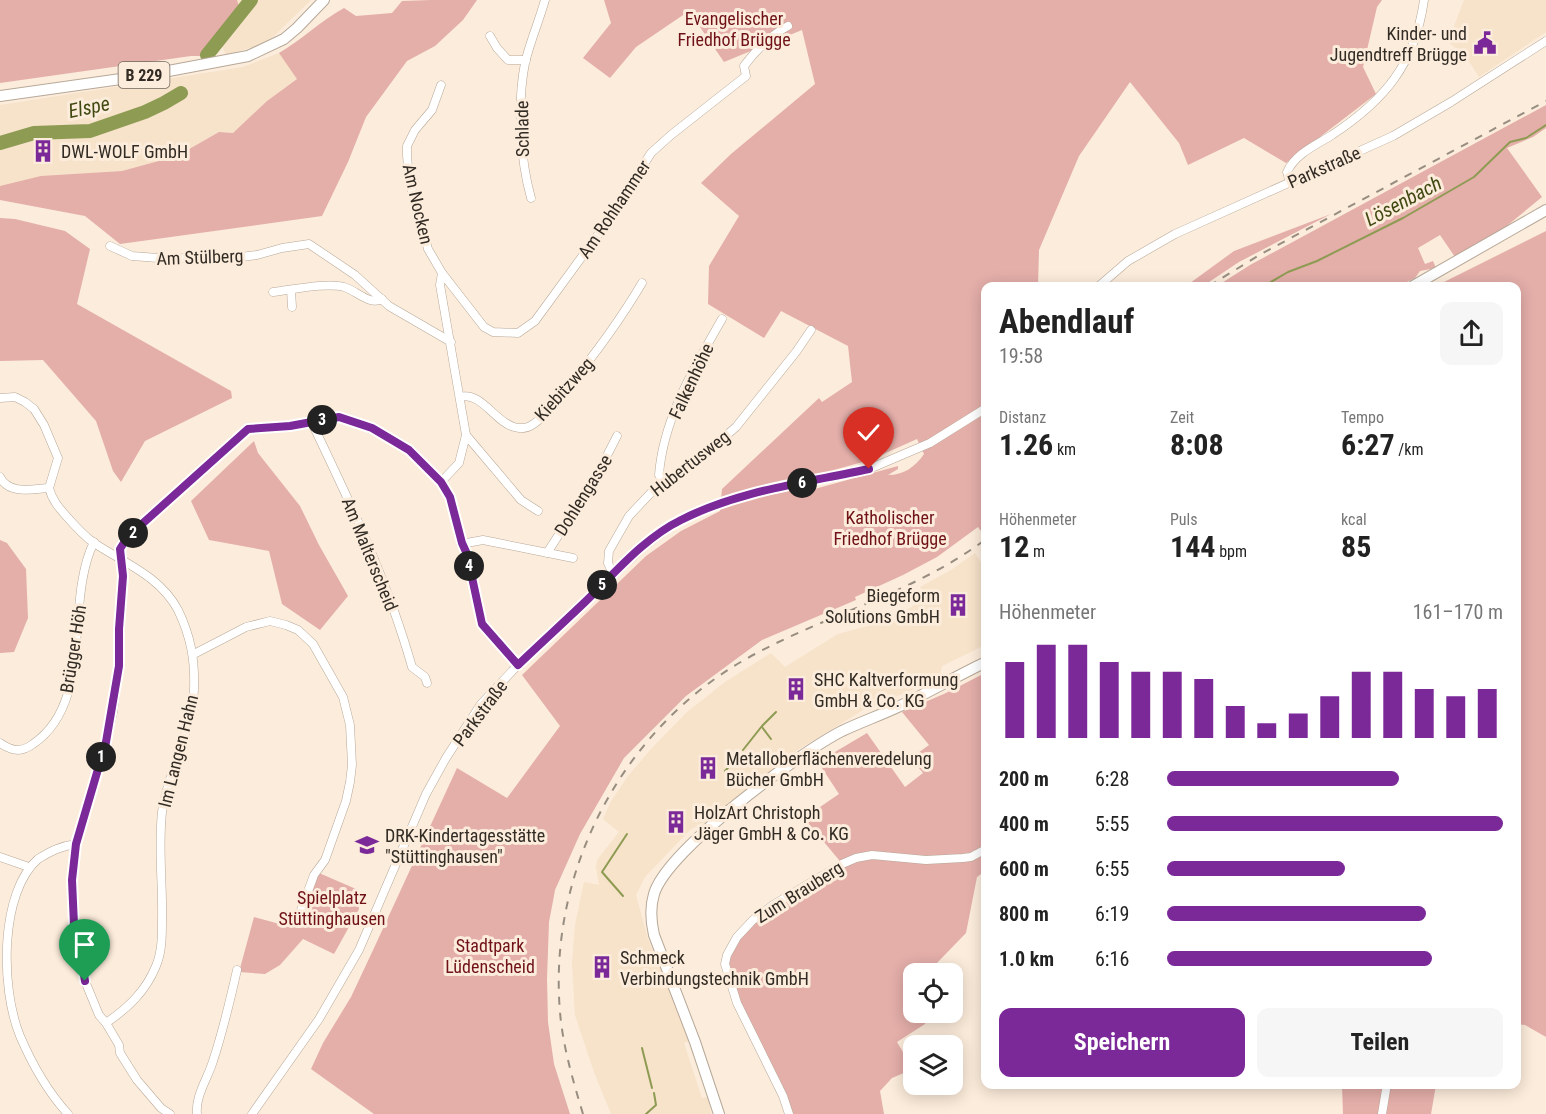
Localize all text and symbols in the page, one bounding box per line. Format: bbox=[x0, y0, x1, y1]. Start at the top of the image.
park label: Evangelischer Friedhof Brügge bbox=[677, 8, 791, 50]
place label: Kinder- und Jugendtreff Brügge bbox=[1330, 23, 1467, 65]
public building icon: Kinder- und Jugendtreff Brügge bbox=[1472, 30, 1498, 56]
road number: B 229 bbox=[118, 62, 170, 88]
water label: Elspe bbox=[66, 91, 112, 123]
street label: Schlade bbox=[511, 101, 533, 157]
building icon: DWL-WOLF GmbH bbox=[30, 138, 56, 164]
place label: DWL-WOLF GmbH bbox=[61, 141, 188, 162]
street label: Parkstraße bbox=[1284, 142, 1364, 192]
street label: Am Rohhammer bbox=[574, 156, 655, 262]
street label: Am Nocken bbox=[399, 162, 437, 246]
water label: Lösenbach bbox=[1361, 171, 1445, 231]
street label: Am Stülberg bbox=[156, 245, 244, 269]
text: Abendlauf bbox=[999, 302, 1134, 341]
button: share bbox=[1440, 302, 1503, 365]
street label: Falkenhöhe bbox=[664, 340, 718, 422]
text: 19:58 bbox=[999, 344, 1043, 368]
street label: Kiebitzweg bbox=[530, 353, 598, 425]
pin: 3 bbox=[307, 405, 337, 435]
pin bbox=[843, 407, 894, 469]
text: Distanz bbox=[999, 408, 1046, 427]
text: Zeit bbox=[1170, 408, 1194, 427]
text: Tempo bbox=[1341, 408, 1384, 427]
text: 3 bbox=[318, 410, 326, 429]
icon: check bbox=[852, 416, 885, 449]
street label: Hubertusweg bbox=[646, 426, 734, 500]
text: 1.26 bbox=[999, 427, 1053, 462]
text: 8:08 bbox=[1170, 427, 1224, 462]
text: 6:27 bbox=[1341, 427, 1395, 462]
text: km bbox=[1053, 440, 1076, 459]
text: /km bbox=[1395, 440, 1424, 459]
street label: Dohlengasse bbox=[550, 451, 616, 539]
pin: 6 bbox=[787, 468, 817, 498]
text: 6 bbox=[798, 473, 806, 492]
street label: Am Malterscheid bbox=[338, 494, 402, 614]
park label: Katholischer Friedhof Brügge bbox=[833, 507, 947, 549]
text: Höhenmeter bbox=[999, 510, 1077, 529]
text: Puls bbox=[1170, 510, 1198, 529]
text: kcal bbox=[1341, 510, 1367, 529]
pin: 2 bbox=[118, 518, 148, 548]
text: 2 bbox=[129, 523, 137, 542]
text: 12 bbox=[999, 529, 1029, 564]
text: 144 bbox=[1170, 529, 1215, 564]
text: 85 bbox=[1341, 529, 1371, 564]
text: m bbox=[1029, 542, 1045, 561]
text: bpm bbox=[1215, 542, 1247, 561]
pin: 4 bbox=[454, 551, 484, 581]
text: 4 bbox=[465, 556, 473, 575]
pin: 5 bbox=[587, 570, 617, 600]
text: 5 bbox=[598, 575, 606, 594]
place label: Biegeform Solutions GmbH bbox=[825, 585, 940, 627]
building icon: Biegeform Solutions GmbH bbox=[945, 592, 971, 618]
text: Höhenmeter bbox=[999, 600, 1096, 624]
text: 161–170 m bbox=[1413, 600, 1503, 624]
street label: Brügger Höh bbox=[56, 604, 90, 694]
place label: SHC Kaltverformung GmbH & Co. KG bbox=[814, 669, 958, 711]
street label: Parkstraße bbox=[448, 676, 512, 750]
building icon: SHC Kaltverformung GmbH & Co. KG bbox=[783, 676, 809, 702]
street label: Im Langen Hahn bbox=[154, 692, 202, 810]
pin: 1 bbox=[86, 742, 116, 772]
text: 1 bbox=[97, 747, 105, 766]
place label: Metalloberflächenveredelung Bücher GmbH bbox=[726, 748, 932, 790]
building icon: Metalloberflächenveredelung Bücher GmbH bbox=[695, 755, 721, 781]
text: 200 m bbox=[999, 767, 1049, 791]
text: 6:28 bbox=[1095, 767, 1129, 791]
place label: HolzArt Christoph Jäger GmbH & Co. KG bbox=[694, 802, 849, 844]
building icon: HolzArt Christoph Jäger GmbH & Co. KG bbox=[663, 809, 689, 835]
text: 400 m bbox=[999, 812, 1049, 836]
text: 5:55 bbox=[1095, 812, 1129, 836]
place label: DRK-Kindertagesstätte "Stüttinghausen" bbox=[385, 825, 545, 867]
school or university icon: DRK-Kindertagesstätte "Stüttinghausen" bbox=[354, 832, 380, 858]
street label: Zum Brauberg bbox=[751, 857, 847, 927]
text: 600 m bbox=[999, 857, 1049, 881]
text: 6:55 bbox=[1095, 857, 1129, 881]
park label: Spielplatz Stüttinghausen bbox=[278, 887, 386, 929]
text: 800 m bbox=[999, 902, 1049, 926]
text: 6:19 bbox=[1095, 902, 1129, 926]
pin bbox=[59, 919, 110, 981]
icon: arrive bbox=[68, 928, 101, 961]
park label: Stadtpark Lüdenscheid bbox=[445, 935, 535, 977]
place label: Schmeck Verbindungstechnik GmbH bbox=[620, 947, 809, 989]
text: 1.0 km bbox=[999, 947, 1054, 971]
text: 6:16 bbox=[1095, 947, 1129, 971]
building icon: Schmeck Verbindungstechnik GmbH bbox=[589, 954, 615, 980]
map controls bbox=[903, 963, 963, 1095]
button: locate bbox=[903, 963, 963, 1023]
button: Speichern bbox=[999, 1008, 1245, 1077]
button: Teilen bbox=[1257, 1008, 1503, 1077]
button: layers bbox=[903, 1035, 963, 1095]

